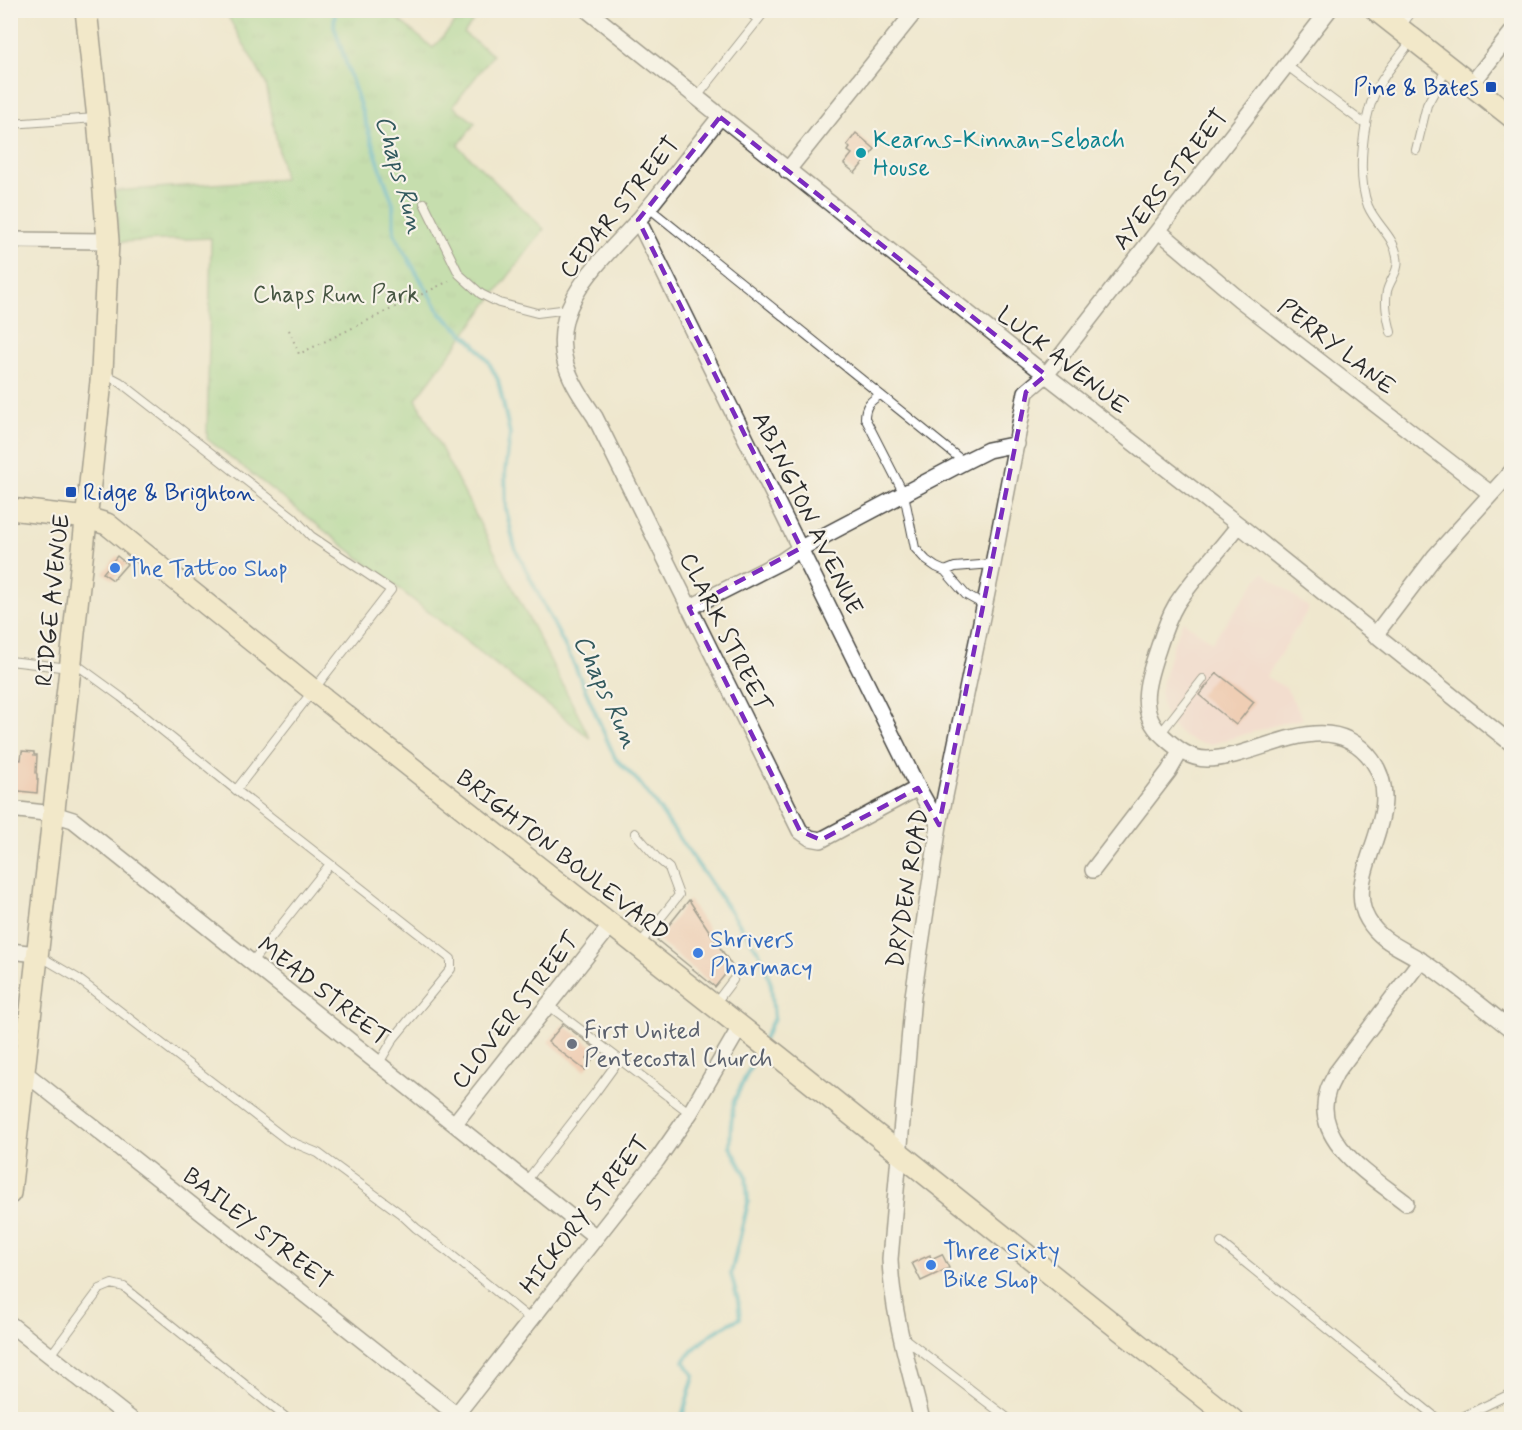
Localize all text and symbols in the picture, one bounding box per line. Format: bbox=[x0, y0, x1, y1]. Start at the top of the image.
place label: Pine & Bates bbox=[1353, 73, 1479, 104]
marker: Pine & Bates bbox=[1484, 80, 1498, 94]
street label: AYERS STREET bbox=[1106, 103, 1236, 257]
water label: Chaps Run bbox=[366, 112, 432, 238]
place label: Kearns-Kinnan-Sebach House bbox=[873, 125, 1125, 184]
street label: CEDAR STREET bbox=[553, 130, 687, 286]
marker: Kearns-Kinnan-Sebach House bbox=[854, 146, 868, 160]
park label: Chaps Run Park bbox=[253, 280, 419, 311]
street label: PERRY LANE bbox=[1271, 292, 1401, 403]
street label: LUCK AVENUE bbox=[990, 300, 1134, 422]
street label: ABINGTON AVENUE bbox=[744, 407, 869, 620]
place label: Ridge & Brighton bbox=[83, 478, 255, 511]
marker: Ridge & Brighton bbox=[64, 485, 78, 499]
street label: RIDGE AVENUE bbox=[29, 512, 78, 688]
street label: CLARK STREET bbox=[671, 548, 778, 718]
place label: The Tattoo Shop bbox=[127, 554, 288, 585]
marker: The Tattoo Shop bbox=[108, 561, 122, 575]
water label: Chaps Run bbox=[564, 630, 647, 755]
street label: BRIGHTON BOULEVARD bbox=[449, 763, 675, 949]
street label: DRYDEN ROAD bbox=[881, 806, 936, 970]
place label: Shrivers Pharmacy bbox=[710, 925, 813, 984]
street label: CLOVER STREET bbox=[445, 926, 588, 1096]
street label: MEAD STREET bbox=[250, 931, 396, 1054]
marker: Shrivers Pharmacy bbox=[691, 946, 705, 960]
place label: First United Pentecostal Church bbox=[584, 1016, 773, 1075]
marker: First United Pentecostal Church bbox=[565, 1037, 579, 1051]
street label: HICKORY STREET bbox=[513, 1129, 657, 1301]
street label: BAILEY STREET bbox=[176, 1161, 338, 1297]
place label: Three Sixty Bike Shop bbox=[943, 1237, 1060, 1296]
marker: Three Sixty Bike Shop bbox=[924, 1258, 938, 1272]

